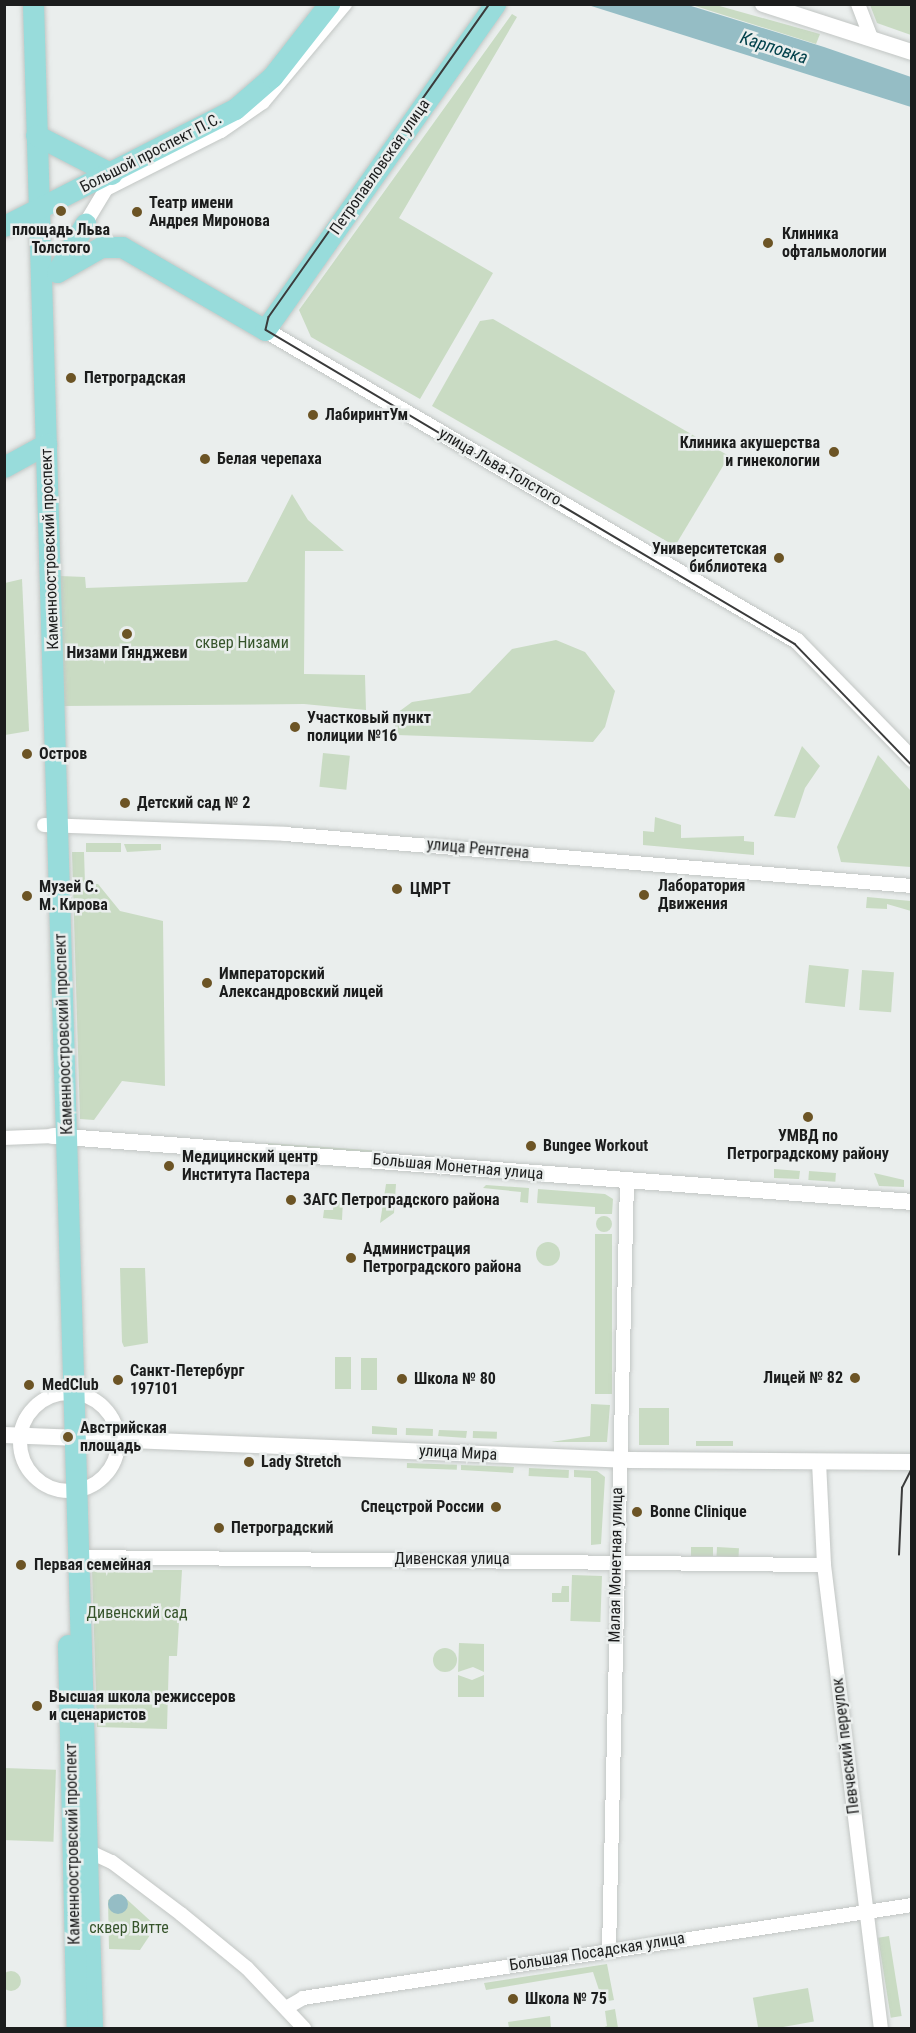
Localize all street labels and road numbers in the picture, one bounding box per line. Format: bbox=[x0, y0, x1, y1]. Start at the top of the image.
street label: Петропавловская улица bbox=[326, 96, 434, 238]
street label: Большой проспект П.С. bbox=[77, 109, 225, 197]
street label: улица Льва Толстого bbox=[435, 424, 565, 510]
street label: Каменноостровский проспект bbox=[37, 448, 63, 650]
street label: улица Рентгена bbox=[426, 835, 530, 863]
street label: Каменноостровский проспект bbox=[51, 933, 77, 1135]
street label: Большая Монетная улица bbox=[372, 1150, 544, 1184]
street label: улица Мира bbox=[418, 1441, 498, 1465]
street label: Малая Монетная улица bbox=[605, 1487, 627, 1643]
street label: Дивенская улица bbox=[394, 1549, 510, 1569]
street label: Певческий переулок bbox=[828, 1677, 864, 1815]
street label: Каменноостровский проспект bbox=[62, 1743, 84, 1945]
street label: Большая Посадская улица bbox=[508, 1929, 686, 1975]

